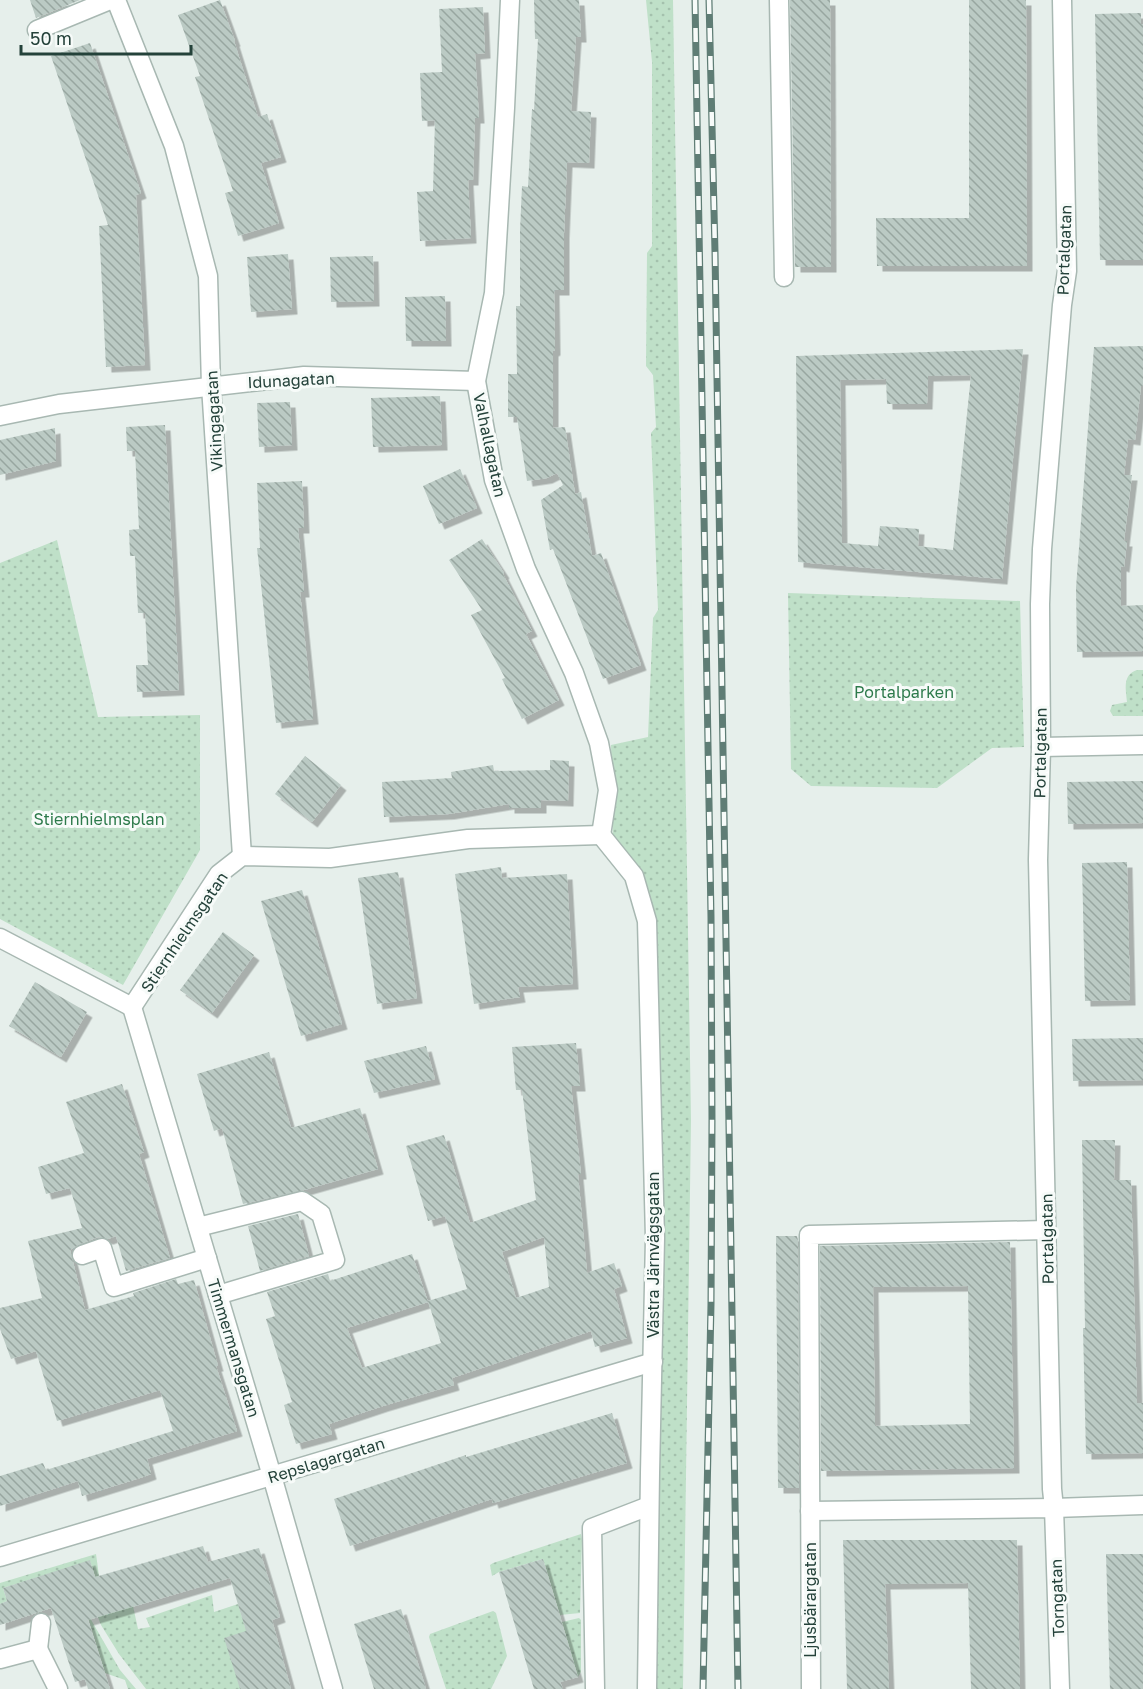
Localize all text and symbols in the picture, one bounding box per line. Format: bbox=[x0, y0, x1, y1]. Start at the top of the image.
scale bar bbox=[21, 18, 190, 56]
text: 50 m bbox=[30, 27, 72, 49]
street label: Portalgatan bbox=[1052, 204, 1076, 296]
street label: Idunagatan bbox=[247, 368, 335, 392]
street label: Vikingagatan bbox=[201, 370, 227, 472]
street label: Valhallagatan bbox=[469, 391, 511, 499]
park label: Portalparken bbox=[854, 682, 954, 702]
street label: Portalgatan bbox=[1029, 707, 1051, 799]
park label: Stiernhielmsplan bbox=[34, 809, 164, 829]
street label: Stiernhielmsgatan bbox=[136, 868, 232, 996]
street label: Västra Järnvägsgatan bbox=[643, 1172, 663, 1338]
street label: Portalgatan bbox=[1036, 1193, 1058, 1285]
street label: Timmermansgatan bbox=[203, 1276, 265, 1420]
street label: Repslagargatan bbox=[265, 1433, 387, 1487]
street label: Ljusbärargatan bbox=[800, 1542, 820, 1658]
street label: Torngatan bbox=[1046, 1559, 1068, 1637]

